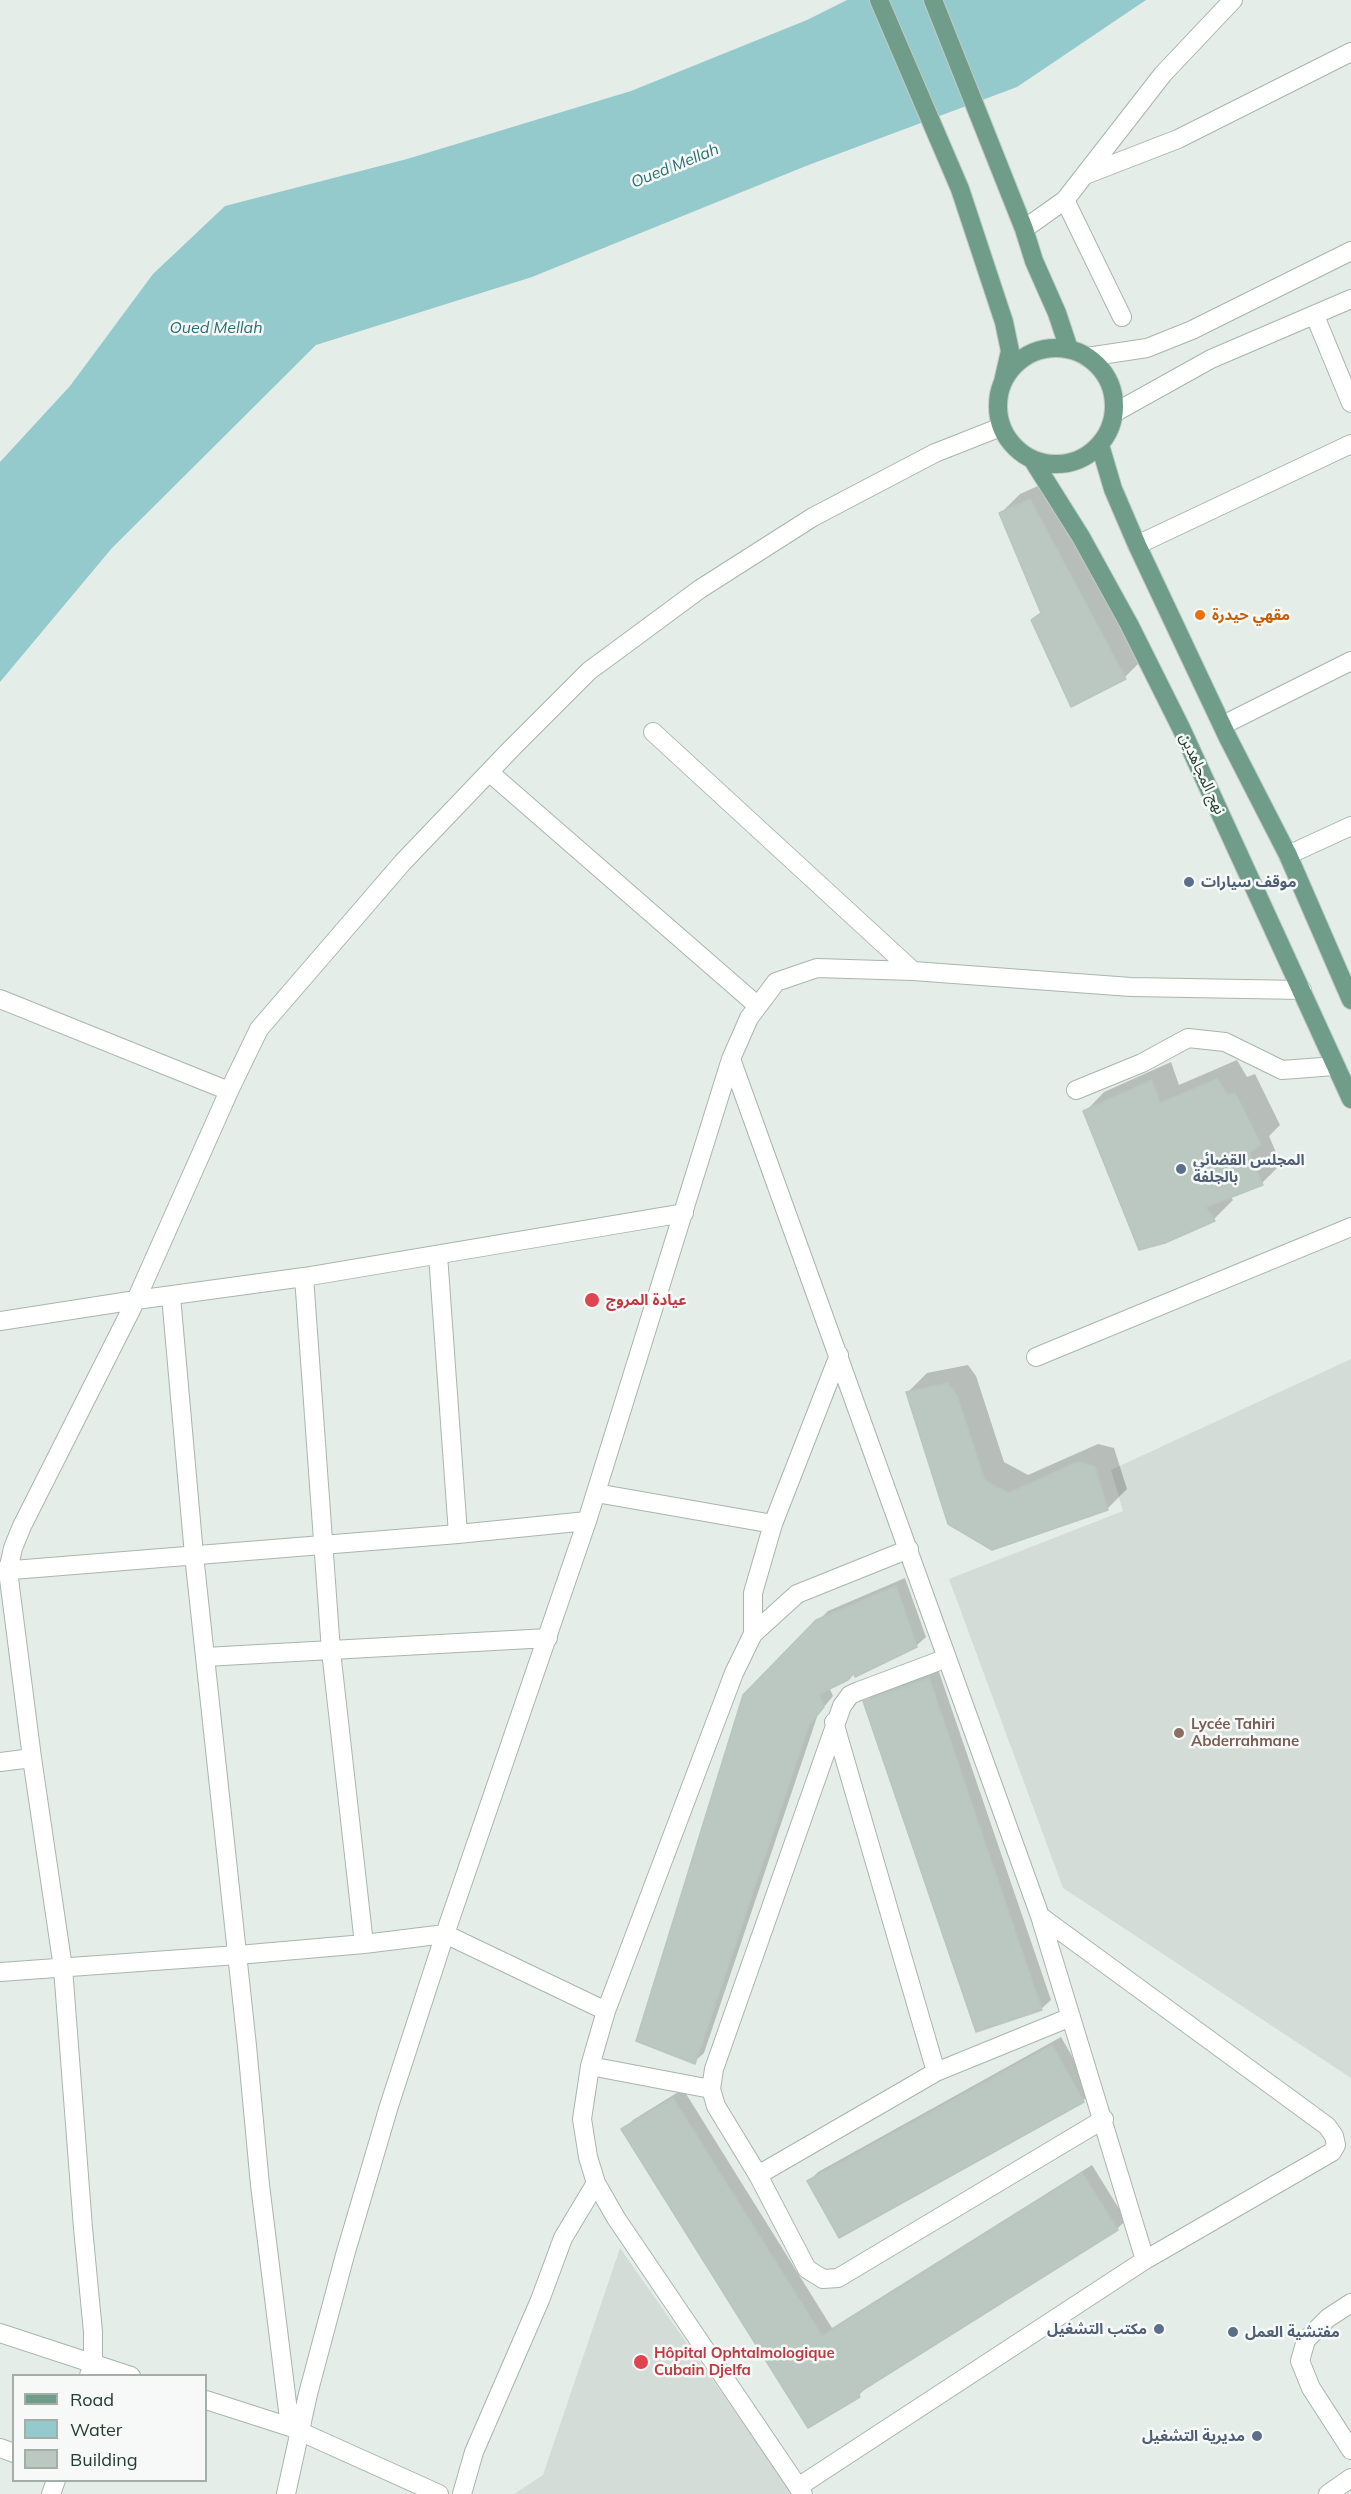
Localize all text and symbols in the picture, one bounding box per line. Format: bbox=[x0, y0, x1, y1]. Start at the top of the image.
water label: Oued Mellah bbox=[628, 140, 722, 192]
water label: Oued Mellah bbox=[169, 318, 263, 338]
place label: مقهي حيدرة bbox=[1212, 606, 1290, 624]
marker: مقهي حيدرة bbox=[1193, 608, 1207, 622]
street label: نهج المجاهدين bbox=[1175, 731, 1229, 817]
place label: موقف سيارات bbox=[1201, 873, 1296, 891]
marker: موقف سيارات bbox=[1182, 875, 1196, 889]
place label: المجلس القضائي بالجلفة bbox=[1193, 1151, 1305, 1186]
marker: المجلس القضائي بالجلفة bbox=[1174, 1162, 1188, 1176]
marker: عيادة المروج bbox=[583, 1291, 601, 1309]
place label: عيادة المروج bbox=[606, 1291, 687, 1309]
place label: Lycée Tahiri Abderrahmane bbox=[1191, 1715, 1299, 1750]
marker: Lycée Tahiri Abderrahmane bbox=[1172, 1726, 1186, 1740]
place label: مكتب التشغيل bbox=[1047, 2320, 1147, 2338]
marker: مكتب التشغيل bbox=[1152, 2322, 1166, 2336]
place label: مفتشية العمل bbox=[1245, 2323, 1340, 2341]
marker: مفتشية العمل bbox=[1226, 2325, 1240, 2339]
place label: Hôpital Ophtalmologique Cubain Djelfa bbox=[654, 2344, 835, 2379]
marker: Hôpital Ophtalmologique Cubain Djelfa bbox=[632, 2353, 650, 2371]
legend bbox=[12, 2374, 207, 2482]
text: Road bbox=[70, 2388, 114, 2411]
text: Water bbox=[70, 2418, 122, 2441]
place label: مديرية التشغيل bbox=[1142, 2427, 1245, 2445]
marker: مديرية التشغيل bbox=[1250, 2429, 1264, 2443]
text: Building bbox=[70, 2448, 138, 2471]

